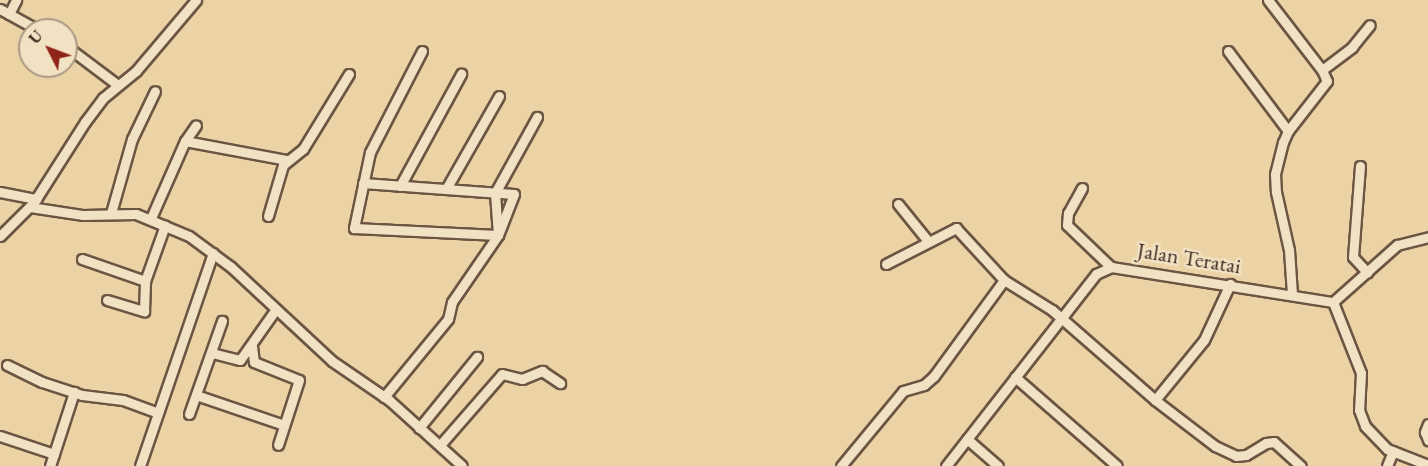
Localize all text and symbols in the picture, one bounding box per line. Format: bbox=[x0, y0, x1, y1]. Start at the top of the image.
north arrow bbox=[18, 18, 78, 78]
text: U bbox=[24, 26, 48, 48]
street label: Jalan Teratai bbox=[1135, 237, 1243, 279]

